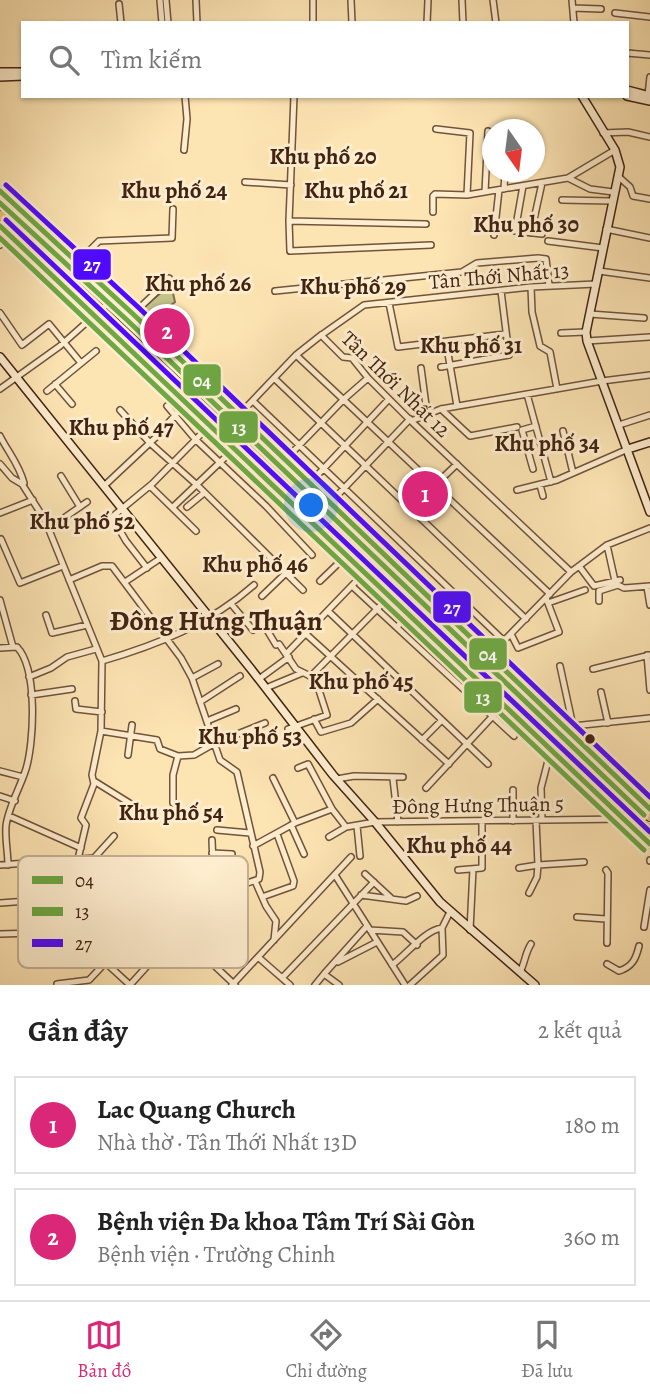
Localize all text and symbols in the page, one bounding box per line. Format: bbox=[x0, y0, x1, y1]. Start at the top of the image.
search box bbox=[21, 21, 629, 98]
icon: search bbox=[45, 41, 83, 79]
text: Tìm kiếm bbox=[101, 42, 202, 77]
north arrow bbox=[482, 119, 545, 182]
district label: Khu phố 20 bbox=[269, 141, 377, 172]
district label: Khu phố 24 bbox=[121, 175, 227, 206]
district label: Khu phố 21 bbox=[304, 175, 408, 206]
district label: Khu phố 30 bbox=[473, 209, 579, 240]
line badge: 27 bbox=[72, 248, 112, 281]
text: 27 bbox=[83, 252, 102, 278]
street label: Tân Thới Nhất 13 bbox=[428, 256, 570, 296]
district label: Khu phố 26 bbox=[145, 268, 251, 299]
district label: Khu phố 29 bbox=[300, 271, 406, 302]
pin: 2 bbox=[144, 305, 190, 357]
street label: Tân Thới Nhất 12 bbox=[335, 325, 457, 443]
district label: Khu phố 31 bbox=[420, 330, 522, 361]
line badge: 04 bbox=[182, 363, 222, 397]
text: 04 bbox=[193, 368, 211, 394]
line badge: 13 bbox=[218, 410, 259, 444]
district label: Khu phố 47 bbox=[68, 412, 174, 443]
text: 13 bbox=[232, 415, 246, 441]
district label: Khu phố 34 bbox=[494, 428, 600, 459]
pin: 1 bbox=[402, 468, 448, 520]
your location bbox=[294, 488, 328, 522]
district label: Khu phố 52 bbox=[29, 506, 135, 537]
district label: Khu phố 46 bbox=[202, 549, 308, 580]
line badge: 27 bbox=[432, 590, 472, 624]
text: 27 bbox=[443, 595, 462, 621]
district label: Đông Hưng Thuận bbox=[109, 602, 323, 640]
line badge: 04 bbox=[468, 637, 508, 671]
text: 04 bbox=[479, 642, 497, 668]
district label: Khu phố 45 bbox=[308, 666, 414, 697]
line badge: 13 bbox=[463, 680, 503, 714]
text: 13 bbox=[476, 685, 490, 711]
district label: Khu phố 53 bbox=[198, 721, 302, 752]
unlabelled marker bbox=[583, 732, 597, 746]
street label: Đông Hưng Thuận 5 bbox=[392, 790, 564, 820]
district label: Khu phố 54 bbox=[118, 797, 224, 828]
district label: Khu phố 44 bbox=[406, 830, 512, 861]
legend bbox=[18, 856, 248, 968]
text: 04 bbox=[75, 868, 94, 894]
text: 13 bbox=[75, 899, 89, 925]
text: 27 bbox=[75, 931, 92, 957]
text: Gần đây bbox=[28, 1011, 128, 1051]
text: 2 kết quả bbox=[538, 1015, 622, 1046]
text: Lac Quang Church bbox=[97, 1092, 296, 1127]
text: 1 bbox=[49, 1110, 57, 1141]
text: 180 m bbox=[565, 1110, 620, 1141]
text: Nhà thờ · Tân Thới Nhất 13D bbox=[97, 1127, 357, 1158]
text: Bệnh viện Đa khoa Tâm Trí Sài Gòn bbox=[97, 1204, 475, 1239]
text: 2 bbox=[47, 1222, 59, 1253]
text: 360 m bbox=[564, 1222, 620, 1253]
text: Bệnh viện · Trường Chinh bbox=[97, 1239, 336, 1270]
tab: Bản đồ bbox=[77, 1316, 131, 1384]
tab: Chỉ đường bbox=[285, 1316, 367, 1384]
tab: Đã lưu bbox=[521, 1316, 573, 1384]

